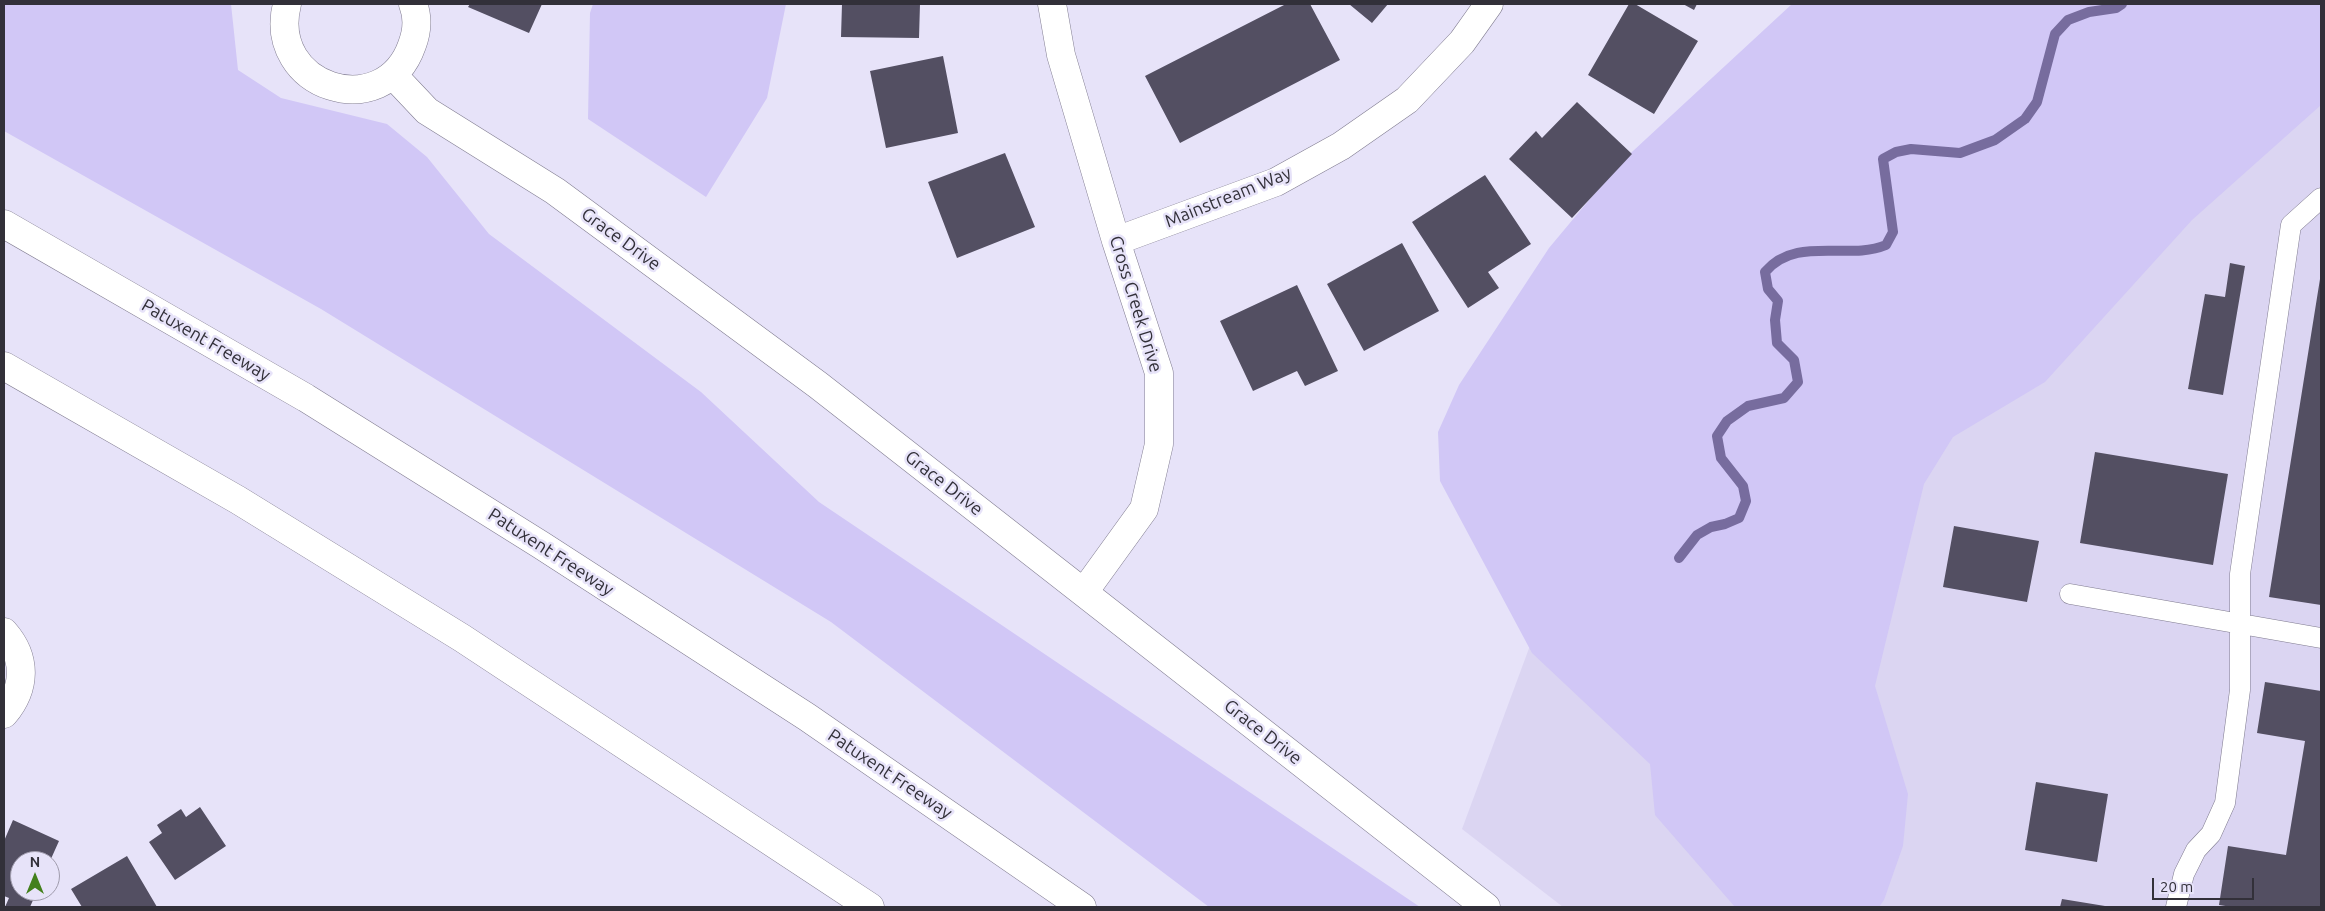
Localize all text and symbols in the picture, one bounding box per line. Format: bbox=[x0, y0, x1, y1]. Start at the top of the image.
street label: Mainstream Way bbox=[1162, 162, 1294, 232]
street label: Grace Drive bbox=[577, 203, 665, 275]
street label: Cross Creek Drive bbox=[1105, 233, 1167, 375]
street label: Patuxent Freeway bbox=[138, 294, 274, 386]
street label: Grace Drive bbox=[901, 446, 987, 520]
street label: Patuxent Freeway bbox=[484, 503, 618, 601]
street label: Grace Drive bbox=[1220, 695, 1306, 769]
street label: Patuxent Freeway bbox=[824, 724, 956, 824]
north arrow bbox=[10, 851, 60, 901]
text: N bbox=[30, 854, 40, 870]
scale bar bbox=[2155, 868, 2258, 900]
text: 20 m bbox=[2160, 878, 2193, 895]

